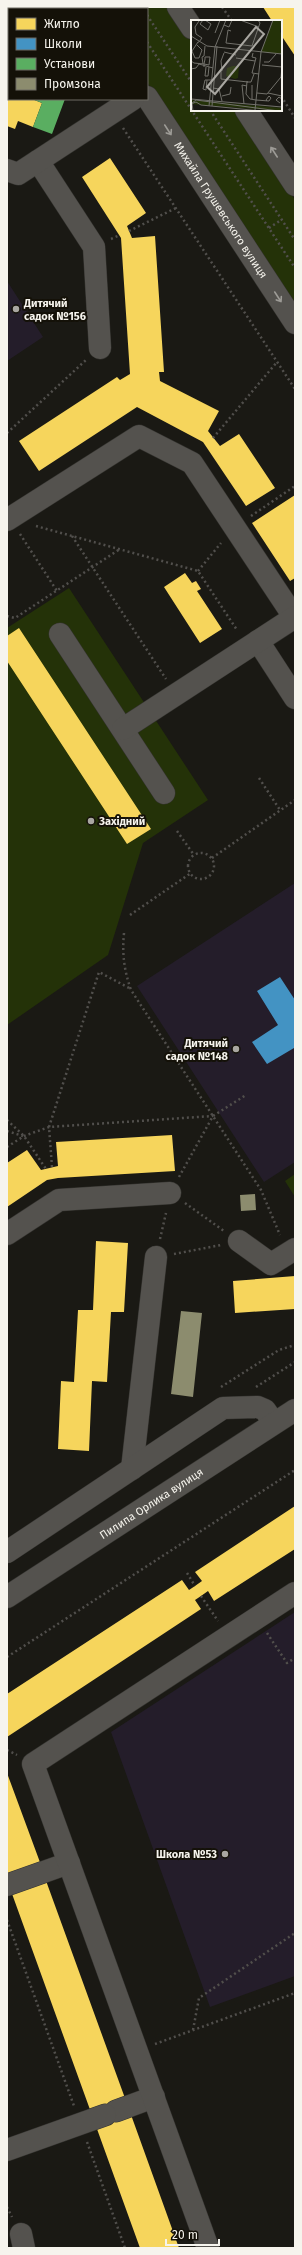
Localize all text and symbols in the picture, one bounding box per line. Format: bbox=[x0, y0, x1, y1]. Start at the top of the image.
legend bbox=[8, 8, 148, 100]
text: Житло bbox=[44, 17, 80, 31]
inset map bbox=[191, 20, 282, 111]
text: Школи bbox=[44, 37, 82, 51]
text: Установи bbox=[44, 57, 95, 71]
text: Промзона bbox=[44, 77, 101, 91]
one-way arrow bbox=[164, 124, 173, 135]
street label: Михайла Грушевського вулиця bbox=[171, 140, 270, 281]
one-way arrow bbox=[269, 146, 277, 158]
one-way arrow bbox=[274, 291, 282, 302]
place label: Дитячий садок №156 bbox=[23, 297, 86, 323]
marker: Дитячий садок №156 bbox=[11, 304, 21, 314]
place label: Західний bbox=[98, 815, 145, 828]
marker: Західний bbox=[86, 816, 96, 826]
place label: Дитячий садок №148 bbox=[166, 1037, 229, 1063]
marker: Дитячий садок №148 bbox=[231, 1044, 241, 1054]
street label: Пилипа Орлика вулиця bbox=[97, 1465, 206, 1542]
place label: Школа №53 bbox=[156, 1848, 217, 1861]
marker: Школа №53 bbox=[220, 1849, 230, 1859]
scale bar bbox=[166, 2221, 219, 2247]
text: 20 m bbox=[172, 2228, 198, 2242]

